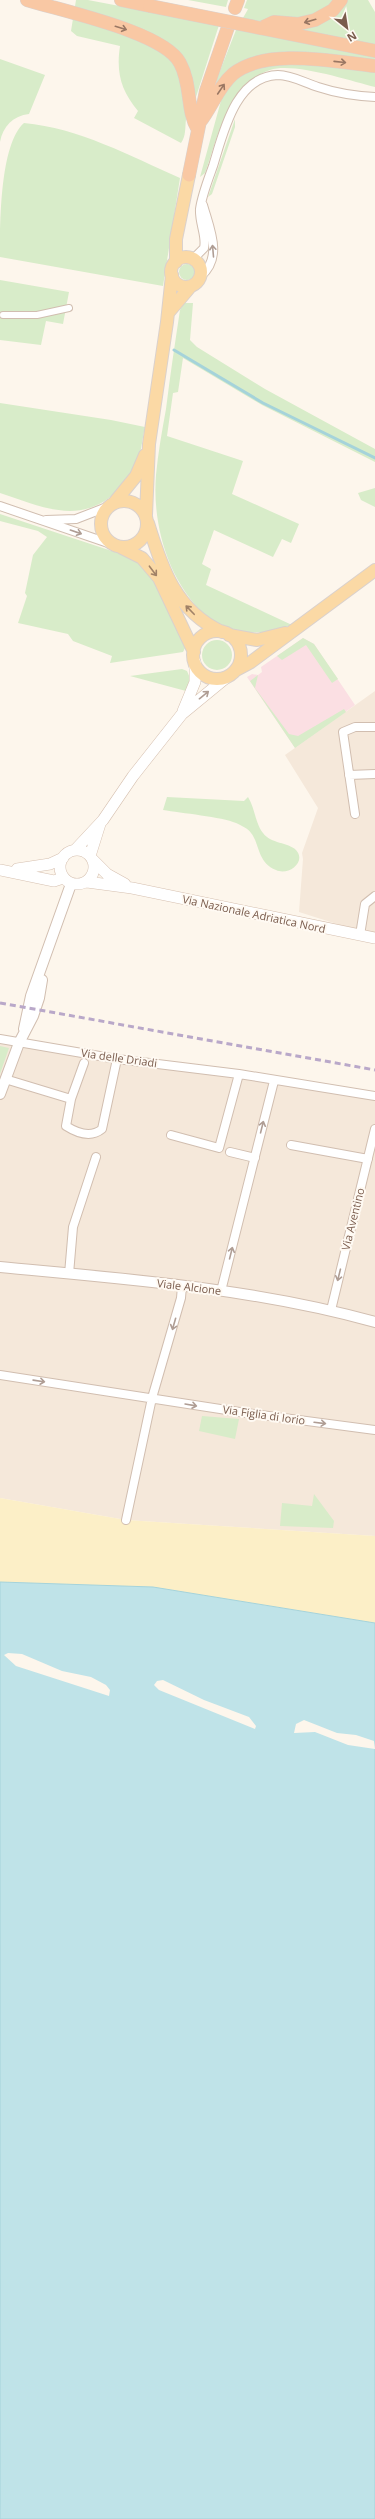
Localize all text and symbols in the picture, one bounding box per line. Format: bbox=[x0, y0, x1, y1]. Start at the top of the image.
north arrow bbox=[327, 8, 367, 48]
one-way arrow bbox=[304, 18, 317, 25]
one-way arrow bbox=[114, 25, 127, 32]
text: N bbox=[345, 28, 360, 46]
one-way arrow bbox=[333, 59, 346, 66]
one-way arrow bbox=[217, 83, 225, 95]
one-way arrow bbox=[209, 245, 217, 258]
one-way arrow bbox=[70, 529, 83, 536]
one-way arrow bbox=[148, 565, 157, 576]
one-way arrow bbox=[185, 605, 195, 615]
one-way arrow bbox=[199, 691, 210, 700]
street label: Via Nazionale Adriatica Nord bbox=[181, 891, 327, 936]
street label: Via delle Driadi bbox=[80, 1045, 158, 1070]
one-way arrow bbox=[259, 1121, 267, 1134]
street label: Via Aventino bbox=[338, 1186, 368, 1252]
one-way arrow bbox=[227, 1247, 235, 1260]
one-way arrow bbox=[335, 1269, 343, 1282]
street label: Viale Alcione bbox=[156, 1275, 222, 1298]
one-way arrow bbox=[170, 1318, 177, 1331]
one-way arrow bbox=[32, 1377, 45, 1385]
one-way arrow bbox=[184, 1401, 197, 1409]
street label: Via Figlia di Iorio bbox=[222, 1401, 307, 1428]
one-way arrow bbox=[313, 1419, 326, 1427]

